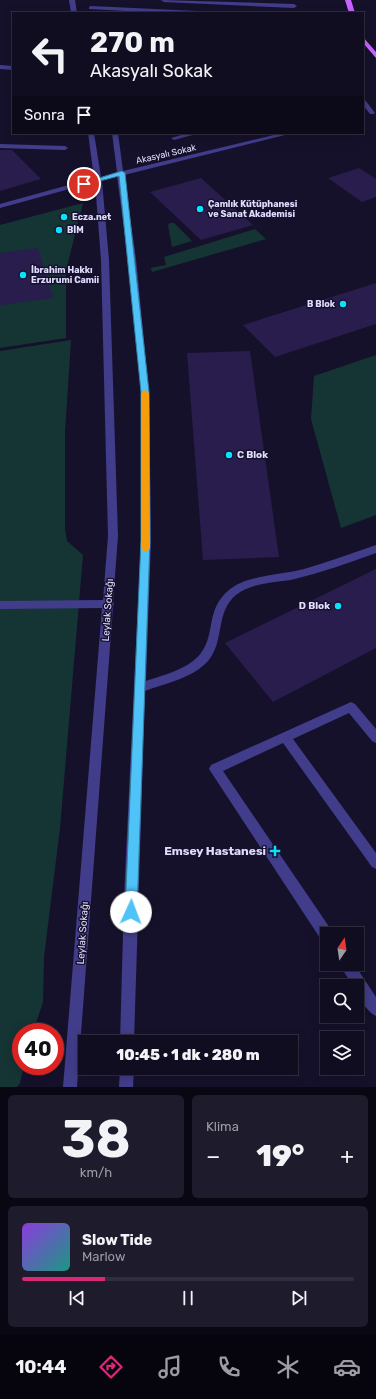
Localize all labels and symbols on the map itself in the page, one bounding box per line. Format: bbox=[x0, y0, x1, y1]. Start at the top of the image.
street label: Akasyalı Sokak bbox=[135, 142, 197, 166]
pin bbox=[67, 167, 101, 201]
place label: Çamlık Kütüphanesi ve Sanat Akademisi bbox=[208, 199, 298, 219]
marker: Çamlık Kütüphanesi ve Sanat Akademisi bbox=[195, 204, 205, 214]
marker: Ecza.net bbox=[59, 212, 69, 222]
place label: Ecza.net bbox=[72, 212, 111, 222]
place label: BİM bbox=[67, 224, 84, 235]
marker: BİM bbox=[54, 225, 64, 235]
place label: İbrahim Hakkı Erzurumi Camii bbox=[31, 264, 100, 285]
marker: İbrahim Hakkı Erzurumi Camii bbox=[18, 270, 28, 280]
place label: B Blok bbox=[307, 299, 336, 309]
marker: B Blok bbox=[338, 299, 348, 309]
place label: C Blok bbox=[237, 449, 268, 461]
marker: C Blok bbox=[224, 450, 234, 460]
street label: Leylak Sokağı bbox=[100, 578, 116, 642]
place label: D Blok bbox=[299, 600, 330, 612]
marker: D Blok bbox=[333, 601, 343, 611]
place label: Emsey Hastanesi bbox=[164, 844, 266, 858]
marker: Emsey Hastanesi bbox=[269, 845, 281, 857]
position arrow bbox=[110, 891, 152, 933]
street label: Leylak Sokağı bbox=[75, 901, 91, 965]
north arrow bbox=[320, 927, 364, 971]
speed limit sign: 40 bbox=[12, 1023, 64, 1075]

